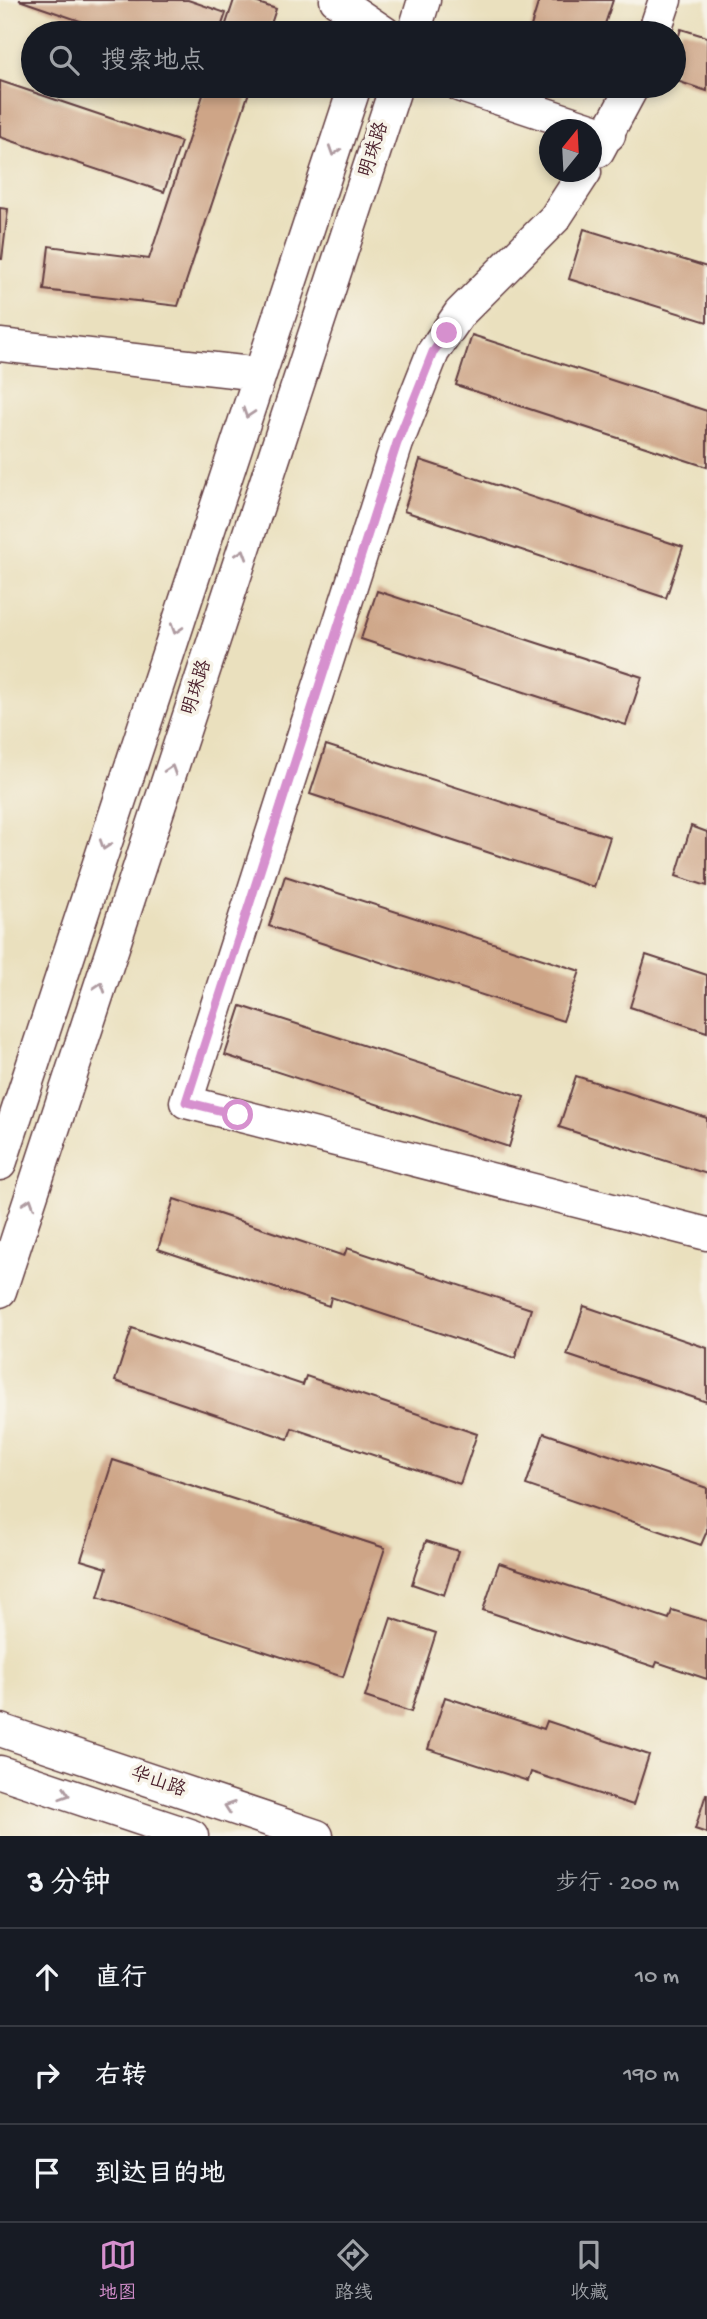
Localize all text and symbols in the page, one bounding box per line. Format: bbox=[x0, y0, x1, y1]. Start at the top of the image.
search box bbox=[21, 21, 686, 98]
icon: search bbox=[45, 41, 83, 79]
text: 搜索地点 bbox=[101, 48, 205, 79]
street label: 明珠路 bbox=[354, 119, 395, 181]
north arrow bbox=[539, 119, 602, 182]
one-way arrow bbox=[328, 144, 342, 156]
route end bbox=[431, 317, 462, 348]
one-way arrow bbox=[241, 407, 256, 419]
one-way arrow bbox=[234, 549, 248, 561]
one-way arrow bbox=[170, 623, 184, 635]
street label: 明珠路 bbox=[177, 657, 218, 719]
one-way arrow bbox=[163, 765, 177, 777]
one-way arrow bbox=[99, 839, 113, 851]
one-way arrow bbox=[92, 981, 106, 993]
route start bbox=[222, 1099, 253, 1130]
one-way arrow bbox=[21, 1197, 35, 1209]
street label: 华山路 bbox=[127, 1762, 189, 1803]
one-way arrow bbox=[58, 1786, 70, 1800]
one-way arrow bbox=[223, 1800, 235, 1815]
text: 3 分钟 bbox=[28, 1868, 111, 1903]
text: 步行 · 200 m bbox=[556, 1871, 679, 1898]
icon: ahead bbox=[28, 1958, 66, 1996]
text: 10 m bbox=[635, 1964, 679, 1991]
text: 直行 bbox=[95, 1965, 147, 1996]
icon: right bbox=[28, 2056, 66, 2094]
text: 190 m bbox=[623, 2062, 679, 2089]
text: 右转 bbox=[95, 2063, 147, 2094]
icon: arrive bbox=[28, 2154, 66, 2192]
text: 到达目的地 bbox=[95, 2161, 225, 2192]
tab: 地图 bbox=[99, 2236, 137, 2306]
tab: 路线 bbox=[334, 2236, 372, 2306]
tab: 收藏 bbox=[570, 2236, 608, 2306]

